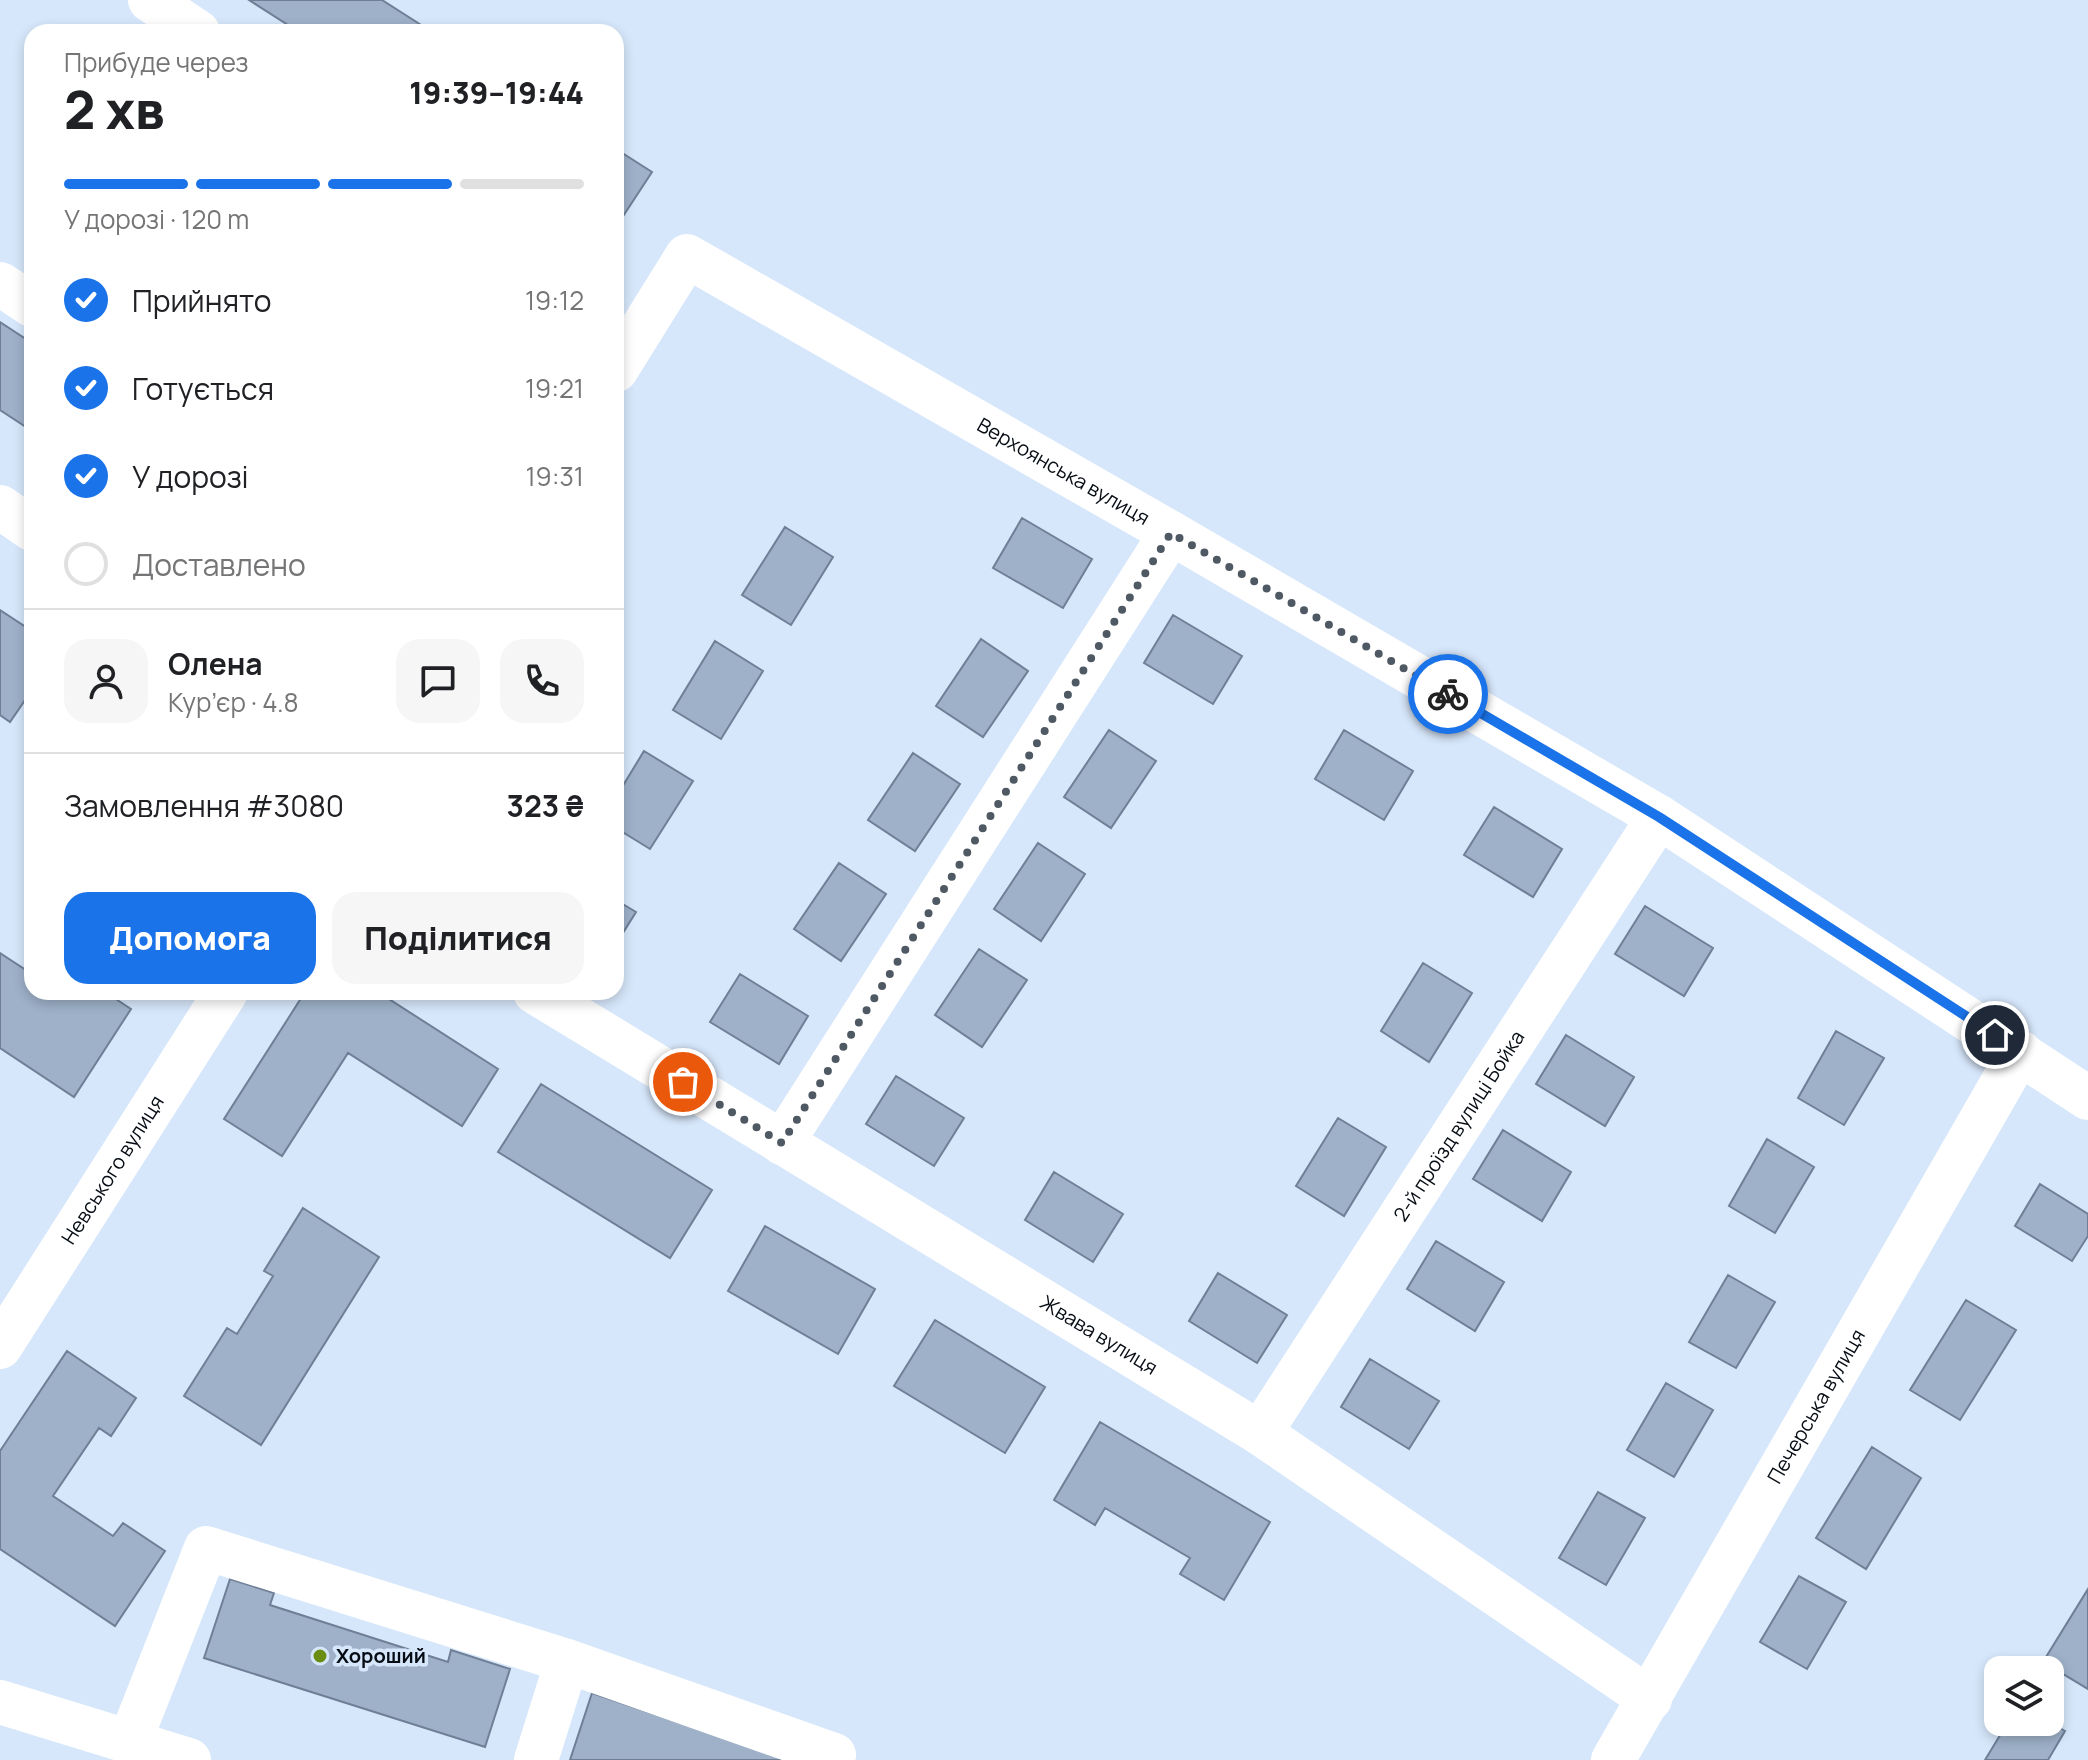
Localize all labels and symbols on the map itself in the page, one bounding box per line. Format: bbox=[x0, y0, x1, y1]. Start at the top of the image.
street label: Верхоянська вулиця bbox=[973, 411, 1155, 531]
courier bbox=[1408, 654, 1488, 734]
pin bbox=[1961, 1001, 2029, 1069]
street label: 2-й проїзд вулиці Бойка bbox=[1387, 1025, 1530, 1226]
pin bbox=[649, 1048, 717, 1116]
street label: Невського вулиця bbox=[55, 1090, 170, 1249]
street label: Жвава вулиця bbox=[1035, 1289, 1163, 1381]
street label: Печерська вулиця bbox=[1761, 1324, 1871, 1488]
place label: Хороший bbox=[336, 1642, 426, 1669]
marker: Хороший bbox=[311, 1647, 329, 1665]

